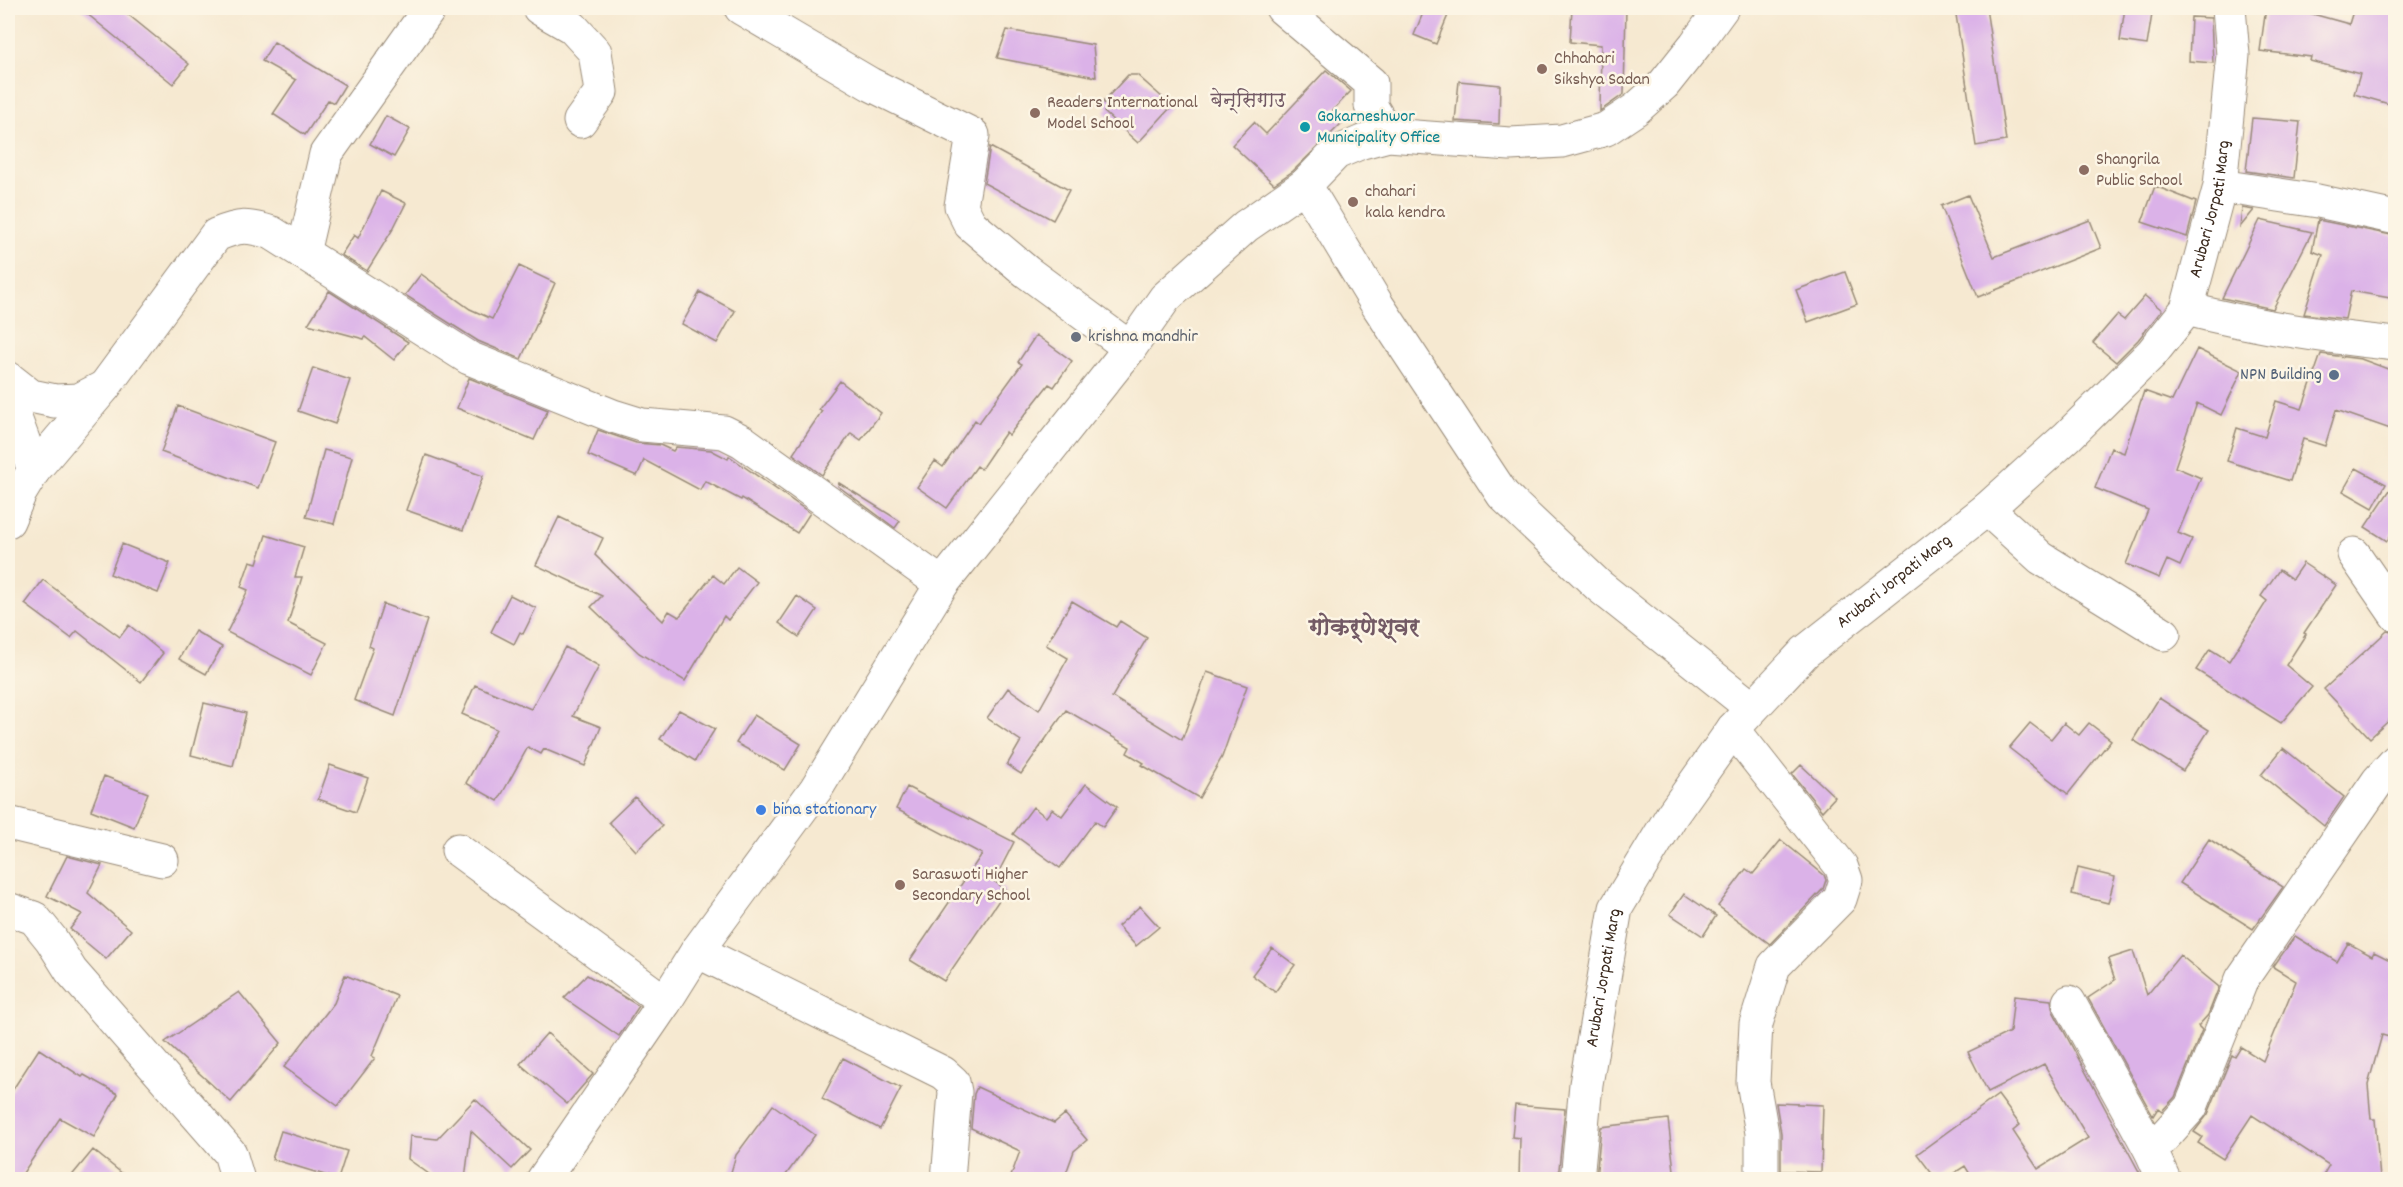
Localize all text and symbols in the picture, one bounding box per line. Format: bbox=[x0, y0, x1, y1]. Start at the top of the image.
place label: Chhahari Sikshya Sadan bbox=[1554, 47, 1650, 93]
marker: Chhahari Sikshya Sadan bbox=[1535, 62, 1549, 76]
district label: बेन्सिगाउ bbox=[1210, 87, 1286, 116]
place label: Readers International Model School bbox=[1047, 91, 1198, 137]
place label: Gokarneshwor Municipality Office bbox=[1317, 105, 1440, 151]
marker: Readers International Model School bbox=[1028, 106, 1042, 120]
marker: Gokarneshwor Municipality Office bbox=[1298, 120, 1312, 134]
street label: Arubari Jorpati Marg bbox=[2183, 139, 2237, 281]
place label: Shangrila Public School bbox=[2096, 148, 2183, 194]
marker: Shangrila Public School bbox=[2077, 163, 2091, 177]
place label: chahari kala kendra bbox=[1365, 180, 1445, 226]
marker: chahari kala kendra bbox=[1346, 195, 1360, 209]
place label: krishna mandhir bbox=[1088, 325, 1198, 350]
marker: krishna mandhir bbox=[1069, 330, 1083, 344]
place label: NPN Building bbox=[2240, 363, 2322, 388]
marker: NPN Building bbox=[2327, 368, 2341, 382]
street label: Arubari Jorpati Marg bbox=[1831, 529, 1957, 635]
district label: गोकर्णेश्वर bbox=[1308, 612, 1420, 646]
place label: bina stationary bbox=[773, 798, 877, 823]
marker: bina stationary bbox=[754, 803, 768, 817]
place label: Saraswoti Higher Secondary School bbox=[912, 863, 1031, 909]
marker: Saraswoti Higher Secondary School bbox=[893, 878, 907, 892]
street label: Arubari Jorpati Marg bbox=[1580, 907, 1628, 1049]

